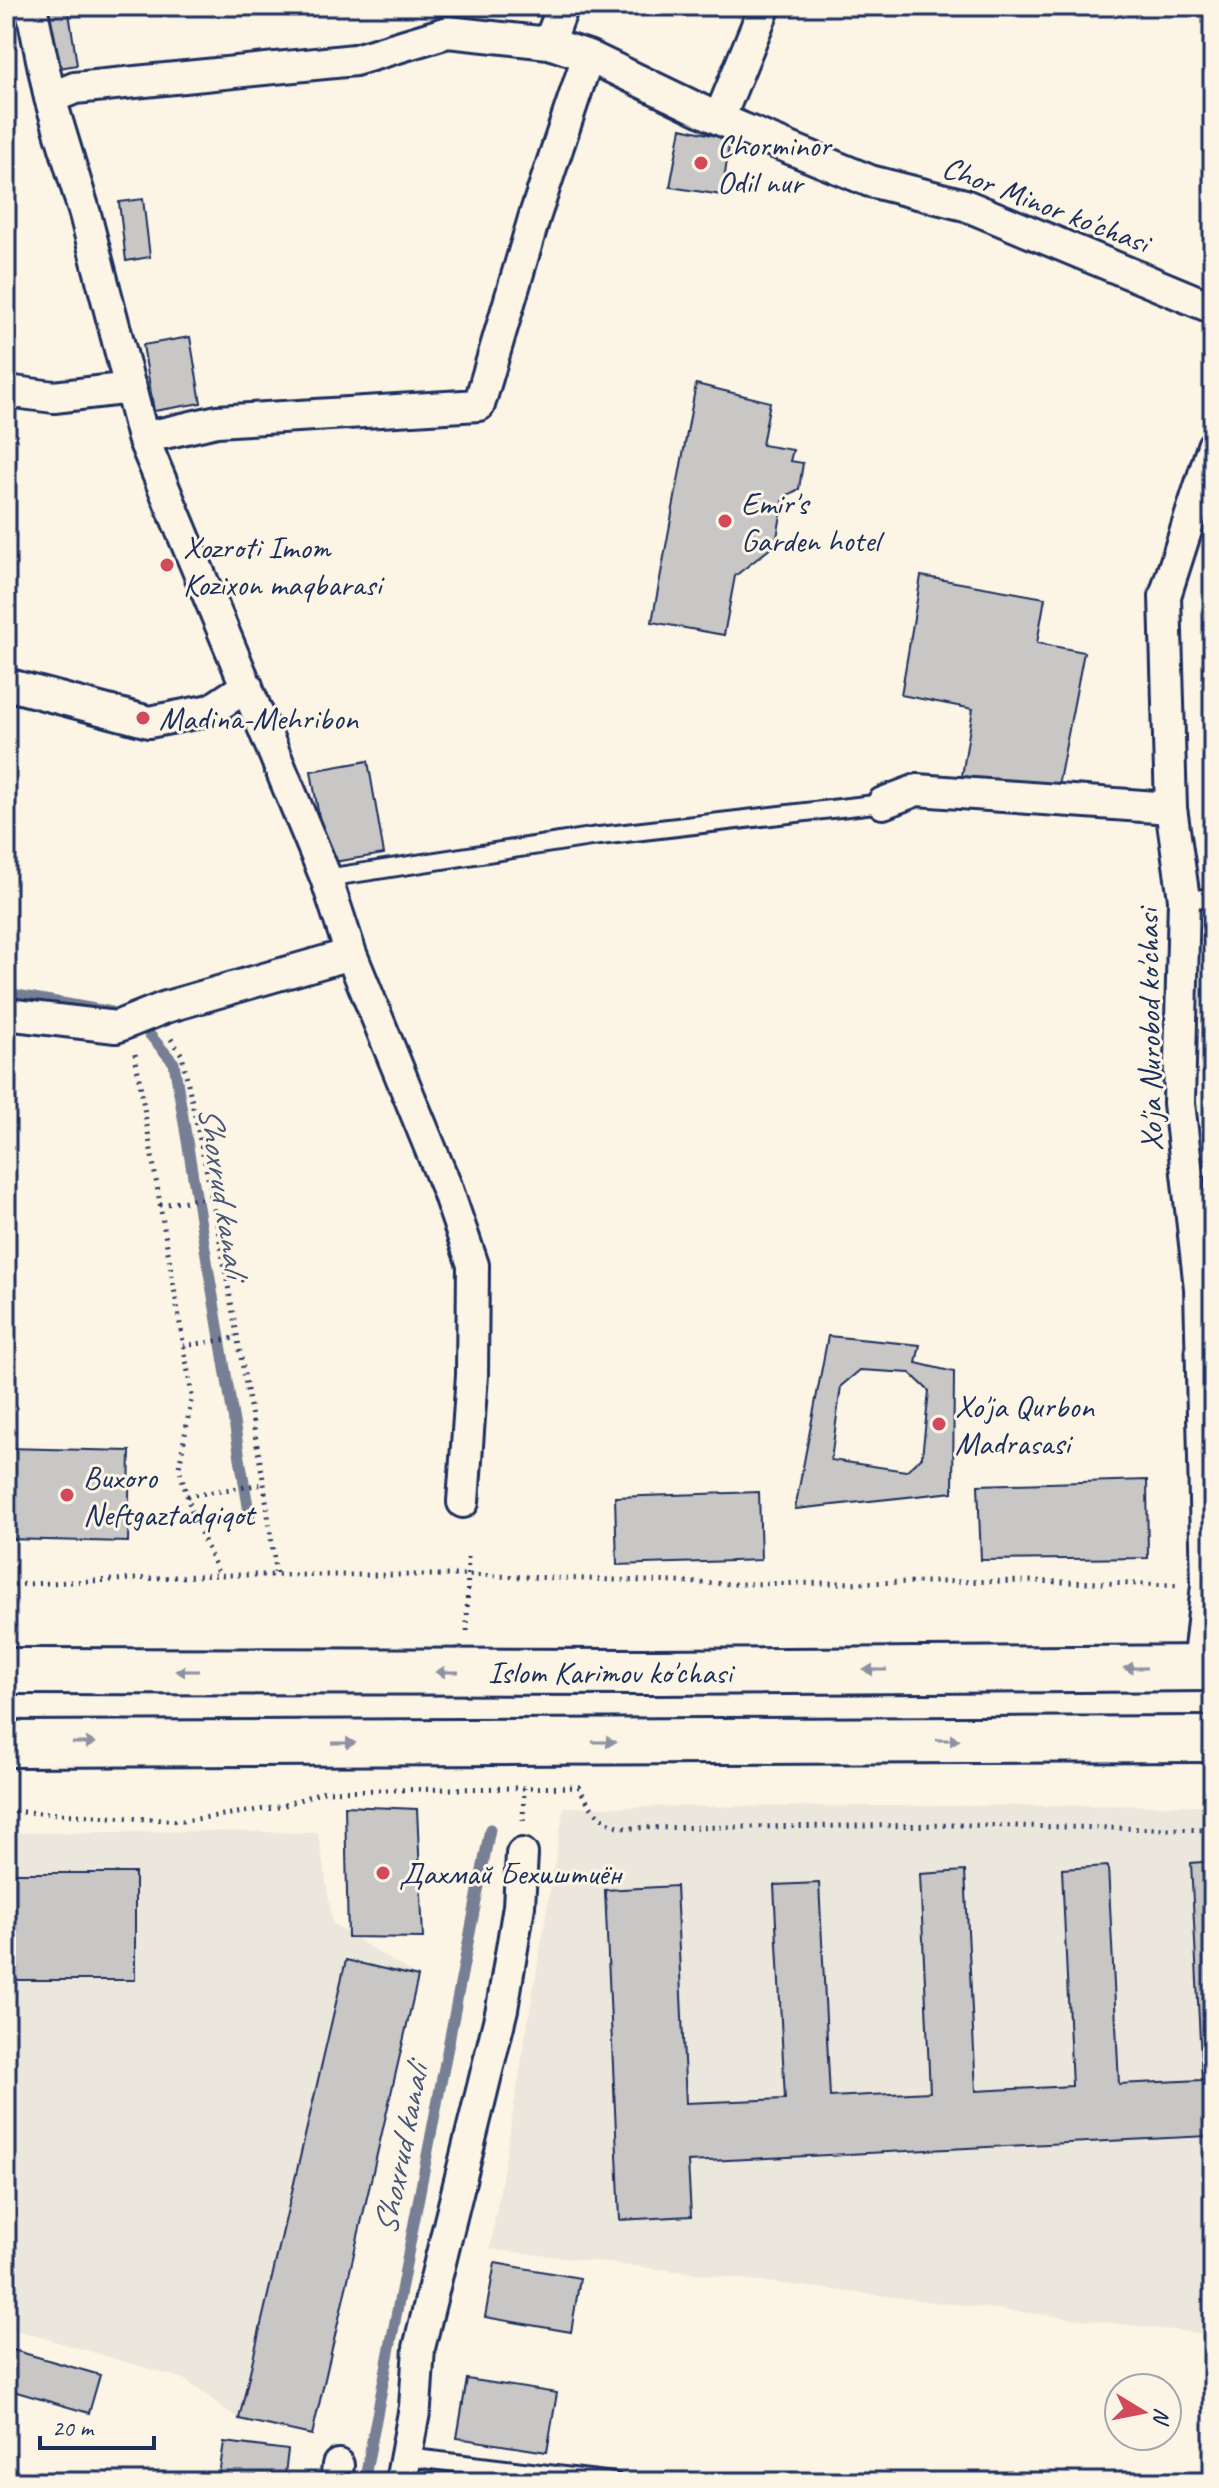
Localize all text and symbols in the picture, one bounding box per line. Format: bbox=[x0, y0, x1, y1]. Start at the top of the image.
place label: Chorminor Odil nur bbox=[717, 125, 833, 203]
street label: Chor Minor ko'chasi bbox=[937, 146, 1159, 264]
marker: Chorminor Odil nur bbox=[692, 154, 710, 172]
place label: Emir's Garden hotel bbox=[741, 483, 885, 561]
marker: Emir's Garden hotel bbox=[716, 512, 734, 530]
place label: Xozroti Imom Kozixon maqbarasi bbox=[183, 527, 385, 605]
marker: Xozroti Imom Kozixon maqbarasi bbox=[158, 556, 176, 574]
place label: Madina-Mehribon bbox=[159, 698, 360, 739]
marker: Madina-Mehribon bbox=[134, 709, 152, 727]
street label: Xo'ja Nurobod ko'chasi bbox=[1127, 904, 1172, 1152]
water label: Shoxrud kanali bbox=[189, 1103, 259, 1287]
place label: Xo'ja Qurbon Madrasasi bbox=[955, 1386, 1095, 1464]
marker: Xo'ja Qurbon Madrasasi bbox=[930, 1415, 948, 1433]
place label: Buxoro Neftgaztadqiqot bbox=[83, 1457, 257, 1535]
marker: Buxoro Neftgaztadqiqot bbox=[58, 1486, 76, 1504]
street label: Islom Karimov ko'chasi bbox=[488, 1652, 736, 1693]
one-way arrow bbox=[1122, 1662, 1147, 1674]
one-way arrow bbox=[862, 1664, 887, 1676]
one-way arrow bbox=[174, 1665, 199, 1677]
one-way arrow bbox=[434, 1666, 459, 1678]
one-way arrow bbox=[936, 1734, 961, 1746]
one-way arrow bbox=[592, 1736, 617, 1748]
one-way arrow bbox=[72, 1737, 97, 1749]
one-way arrow bbox=[332, 1737, 357, 1749]
place label: Дахмай Бехиштиён bbox=[399, 1853, 623, 1894]
marker: Дахмай Бехиштиён bbox=[374, 1864, 392, 1882]
water label: Shoxrud kanali bbox=[363, 2054, 439, 2238]
north arrow bbox=[1103, 2372, 1183, 2452]
scale bar bbox=[40, 2400, 154, 2450]
text: N bbox=[1146, 2406, 1177, 2428]
text: 20 m bbox=[52, 2413, 95, 2443]

